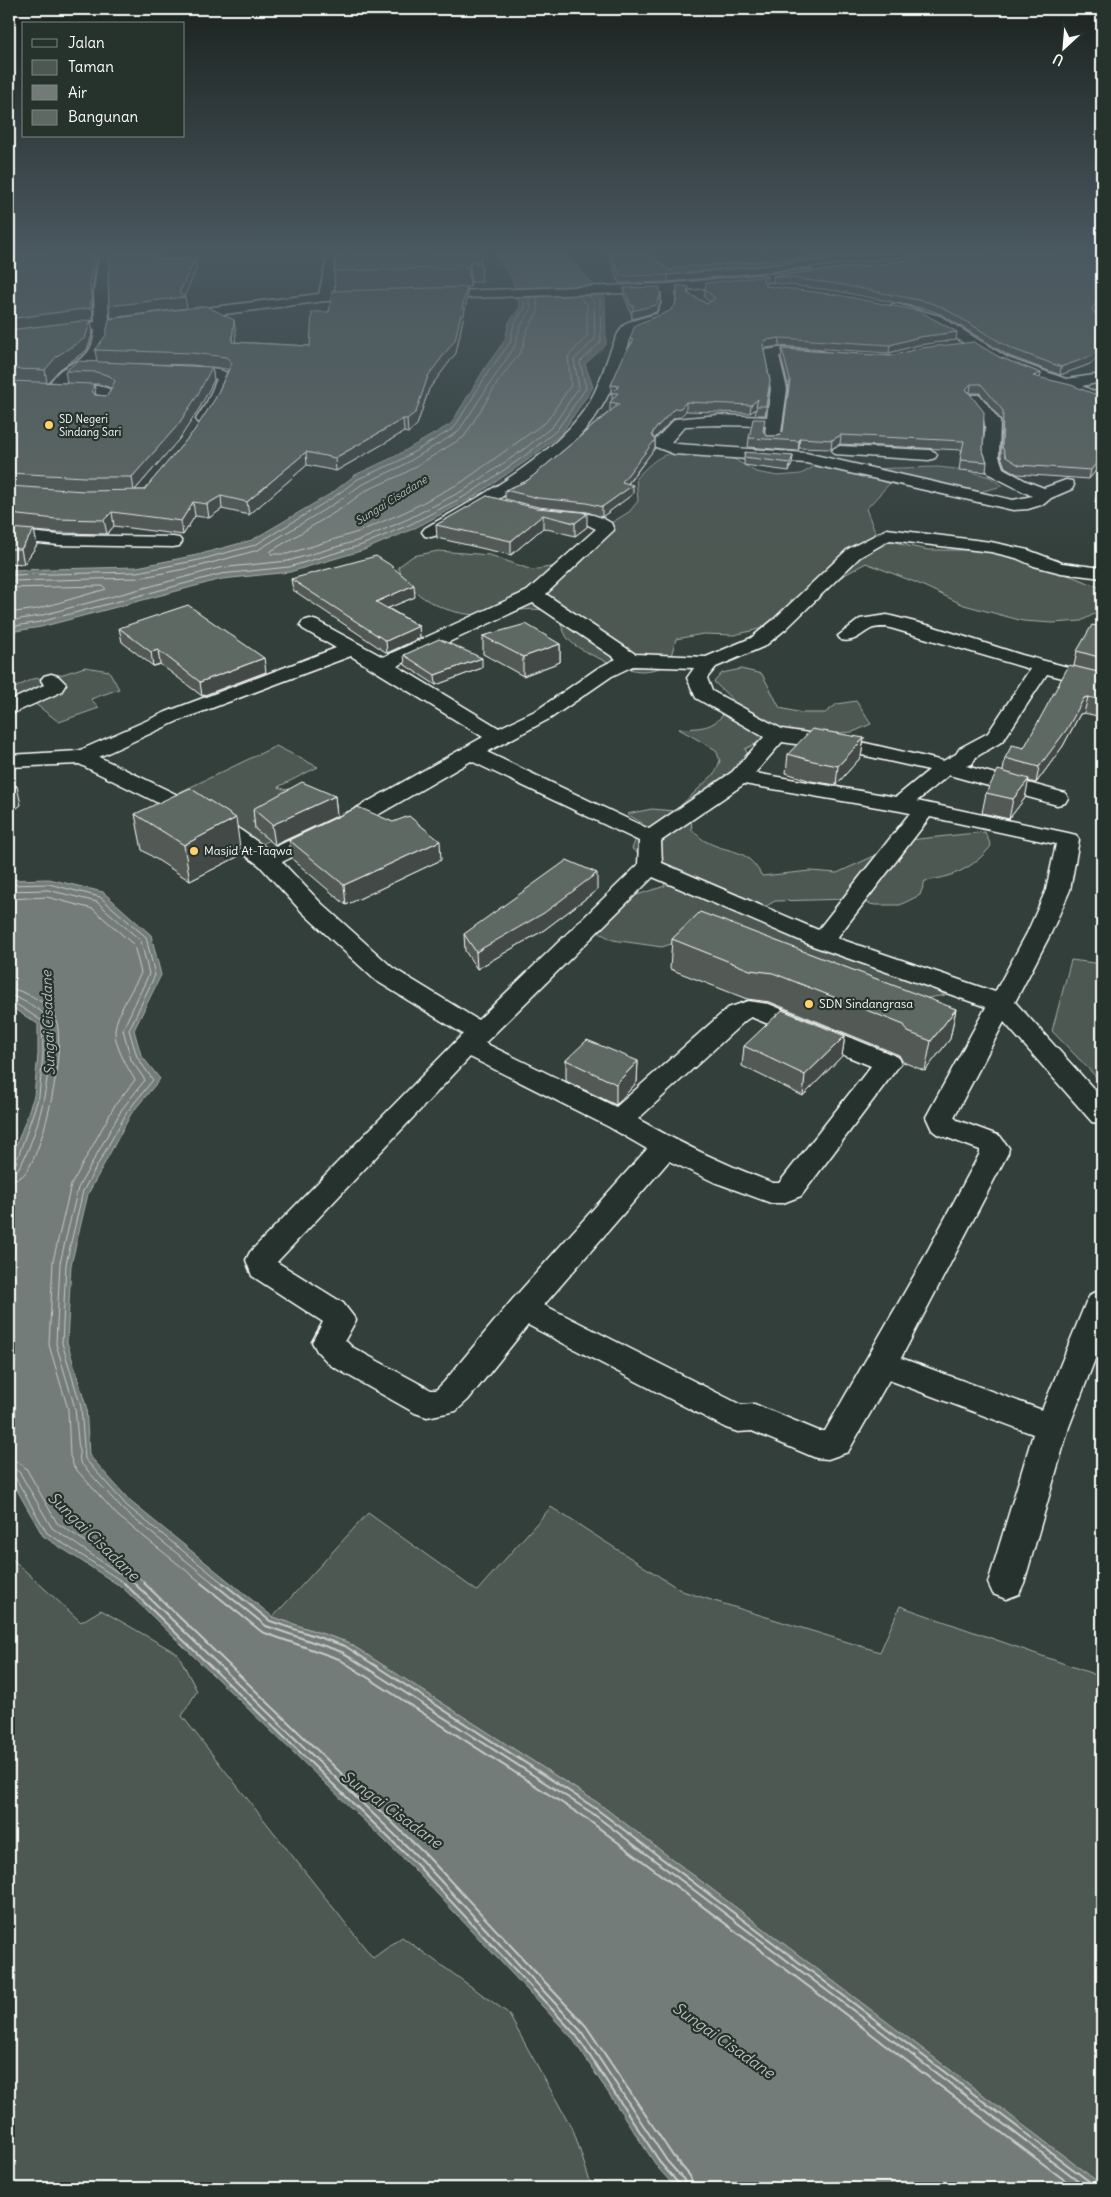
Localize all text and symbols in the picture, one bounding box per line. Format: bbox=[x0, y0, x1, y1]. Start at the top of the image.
legend bbox=[22, 22, 185, 138]
north arrow bbox=[1038, 22, 1088, 72]
text: Jalan bbox=[68, 33, 105, 52]
text: U bbox=[1050, 49, 1067, 70]
text: Taman bbox=[68, 57, 114, 76]
text: Air bbox=[68, 83, 87, 102]
text: Bangunan bbox=[68, 107, 138, 126]
place label: SD Negeri Sindang Sari bbox=[59, 412, 121, 439]
marker: SD Negeri Sindang Sari bbox=[43, 419, 55, 431]
water label: Sungai Cisadane bbox=[352, 472, 431, 528]
place label: Masjid At-Taqwa bbox=[204, 843, 293, 858]
marker: Masjid At-Taqwa bbox=[188, 845, 200, 857]
water label: Sungai Cisadane bbox=[37, 969, 59, 1076]
place label: SDN Sindangrasa bbox=[819, 996, 913, 1011]
marker: SDN Sindangrasa bbox=[803, 998, 815, 1010]
water label: Sungai Cisadane bbox=[44, 1487, 145, 1586]
water label: Sungai Cisadane bbox=[338, 1766, 447, 1853]
water label: Sungai Cisadane bbox=[669, 1997, 780, 2083]

